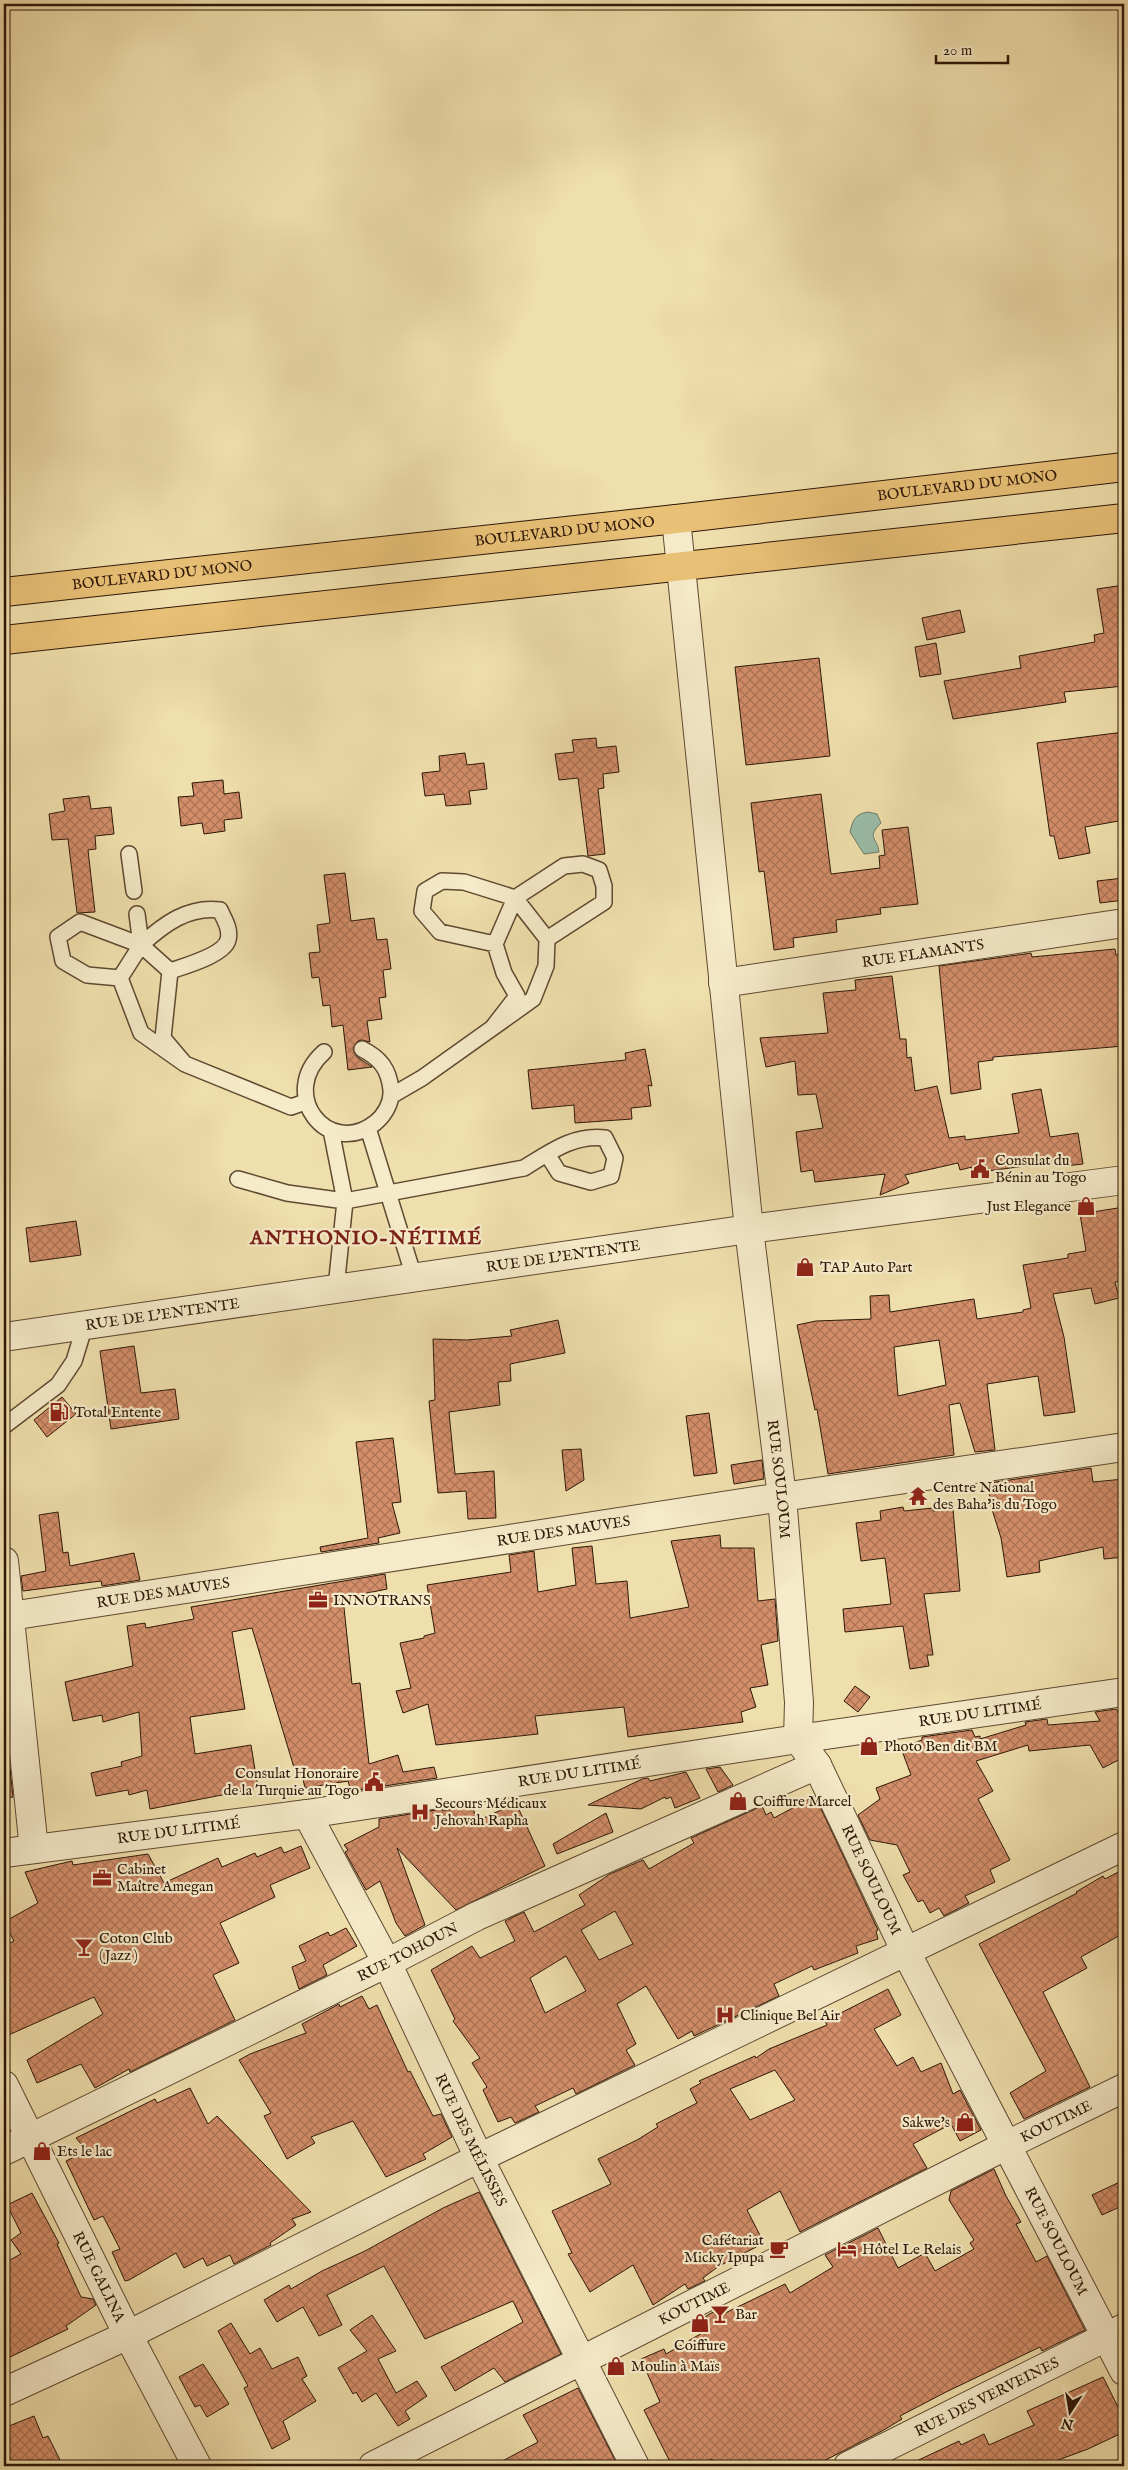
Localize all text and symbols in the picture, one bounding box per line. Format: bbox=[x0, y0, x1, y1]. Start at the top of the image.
scale bar bbox=[936, 32, 1008, 64]
text: 20 m bbox=[943, 41, 973, 60]
street label: BOULEVARD DU MONO bbox=[876, 465, 1058, 505]
street label: BOULEVARD DU MONO bbox=[474, 512, 656, 550]
street label: BOULEVARD DU MONO bbox=[71, 556, 253, 594]
street label: RUE FLAMANTS bbox=[860, 935, 985, 972]
place label: Consulat du Bénin au Togo bbox=[995, 1151, 1086, 1187]
public building icon: Consulat du Bénin au Togo bbox=[969, 1158, 991, 1180]
shop icon: Just Elegance bbox=[1075, 1195, 1097, 1217]
place label: Just Elegance bbox=[985, 1197, 1071, 1216]
district label: ANTHONIO-NÉTIMÉ bbox=[249, 1226, 482, 1251]
street label: RUE DE L'ENTENTE bbox=[485, 1235, 642, 1277]
shop icon: TAP Auto Part bbox=[794, 1256, 816, 1278]
place label: TAP Auto Part bbox=[820, 1258, 913, 1277]
street label: RUE DE L'ENTENTE bbox=[84, 1293, 241, 1335]
fuel station icon: Total Entente bbox=[48, 1401, 70, 1423]
place label: Total Entente bbox=[74, 1403, 161, 1422]
street label: RUE SOULOUM bbox=[763, 1419, 795, 1539]
place label: Centre National des Baha'is du Togo bbox=[933, 1478, 1057, 1514]
temple icon: Centre National des Baha'is du Togo bbox=[907, 1485, 929, 1507]
street label: RUE DES MAUVES bbox=[495, 1511, 631, 1550]
street label: RUE DES MAUVES bbox=[95, 1573, 231, 1612]
office icon: INNOTRANS bbox=[307, 1589, 329, 1611]
place label: INNOTRANS bbox=[333, 1591, 431, 1610]
street label: RUE DU LITIMÉ bbox=[917, 1695, 1043, 1731]
shop icon: Photo Ben dit BM bbox=[858, 1735, 880, 1757]
place label: Photo Ben dit BM bbox=[884, 1737, 998, 1756]
street label: RUE DU LITIMÉ bbox=[517, 1754, 642, 1791]
place label: Consulat Honoraire de la Turquie au Togo bbox=[223, 1764, 359, 1800]
public building icon: Consulat Honoraire de la Turquie au Togo bbox=[363, 1771, 385, 1793]
shop icon: Coiffure Marcel bbox=[727, 1790, 749, 1812]
place label: Coiffure Marcel bbox=[753, 1792, 853, 1811]
place label: Secours Médicaux Jehovah Rapha bbox=[433, 1794, 547, 1830]
hospital icon: Secours Médicaux Jehovah Rapha bbox=[409, 1801, 431, 1823]
street label: RUE DU LITIMÉ bbox=[116, 1813, 241, 1848]
street label: RUE SOULOUM bbox=[837, 1822, 906, 1938]
place label: Cabinet Maître Amegan bbox=[117, 1860, 214, 1896]
office icon: Cabinet Maître Amegan bbox=[91, 1867, 113, 1889]
street label: RUE TOHOUN bbox=[354, 1918, 461, 1986]
place label: Coton Club (Jazz ) bbox=[99, 1929, 173, 1965]
bar icon: Coton Club (Jazz ) bbox=[73, 1936, 95, 1958]
hospital icon: Clinique Bel Air bbox=[714, 2004, 736, 2026]
place label: Clinique Bel Air bbox=[740, 2006, 840, 2025]
street label: RUE DES MÉLISSES bbox=[431, 2070, 511, 2210]
street label: KOUTIME bbox=[1017, 2096, 1095, 2147]
shop icon: Sakwe's bbox=[954, 2111, 976, 2133]
place label: Sakwe's bbox=[902, 2113, 950, 2132]
shop icon: Ets le lac bbox=[31, 2140, 53, 2162]
place label: Ets le lac bbox=[57, 2142, 112, 2161]
street label: RUE SOULOUM bbox=[1020, 2184, 1092, 2299]
street label: RUE GALINA bbox=[69, 2228, 130, 2326]
place label: Cafétariat Micky Ipupa bbox=[684, 2231, 765, 2267]
cafe icon: Cafétariat Micky Ipupa bbox=[768, 2238, 790, 2260]
hotel icon: Hôtel Le Relais bbox=[836, 2238, 858, 2260]
place label: Hôtel Le Relais bbox=[862, 2240, 961, 2259]
street label: KOUTIME bbox=[655, 2277, 733, 2329]
bar icon: Bar bbox=[709, 2303, 731, 2325]
place label: Bar bbox=[735, 2305, 757, 2324]
shop icon: Coiffure bbox=[689, 2312, 711, 2334]
place label: Coiffure bbox=[674, 2336, 726, 2355]
street label: RUE DES VERVEINES bbox=[911, 2353, 1062, 2441]
shop icon: Moulin à Maïs bbox=[605, 2355, 627, 2377]
place label: Moulin à Maïs bbox=[631, 2357, 720, 2376]
north arrow bbox=[1046, 2388, 1096, 2438]
text: N bbox=[1060, 2414, 1076, 2434]

